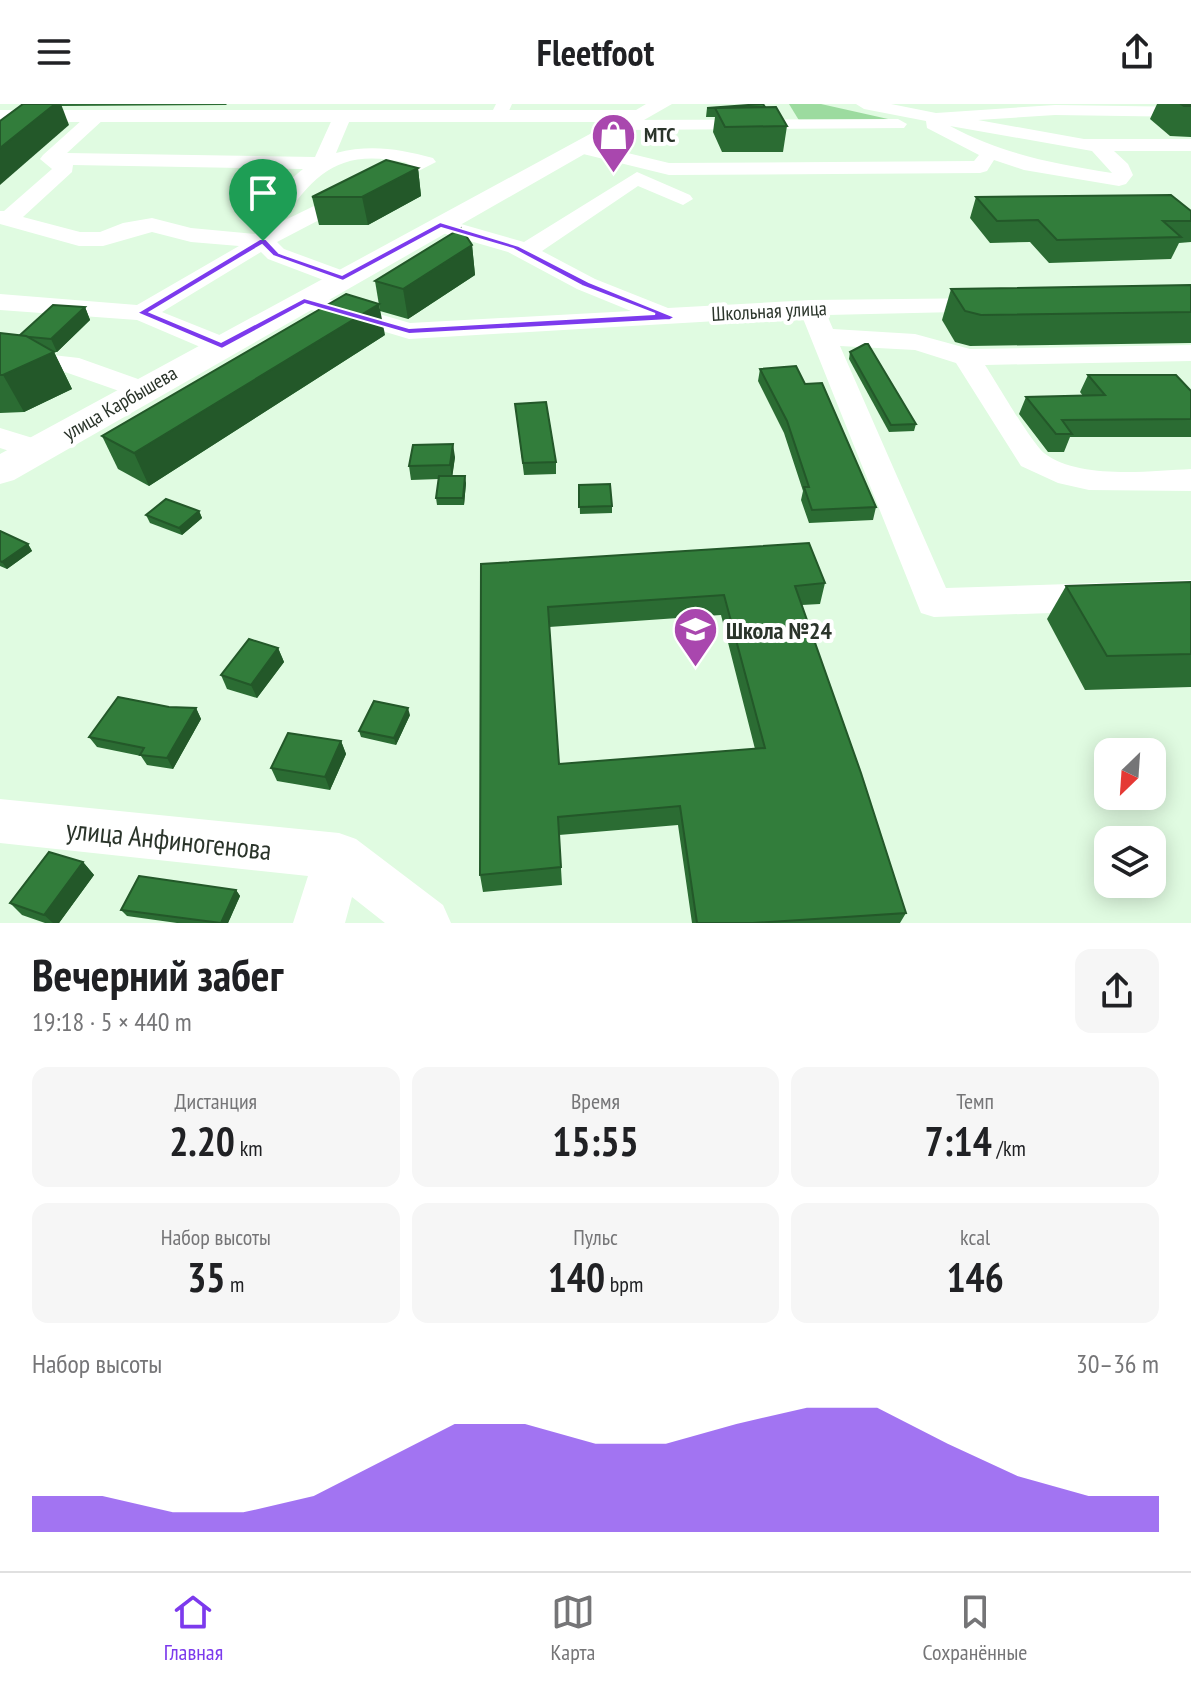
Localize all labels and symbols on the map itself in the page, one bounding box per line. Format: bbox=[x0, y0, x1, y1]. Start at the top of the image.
shop icon: МТС bbox=[589, 111, 637, 174]
place label: МТС bbox=[644, 122, 675, 148]
pin bbox=[229, 159, 297, 241]
street label: Школьная улица bbox=[711, 295, 827, 327]
street label: улица Карбышева bbox=[58, 360, 182, 446]
school or university icon: Школа №24 bbox=[671, 606, 719, 669]
place label: Школа №24 bbox=[726, 615, 832, 646]
north arrow bbox=[1094, 738, 1166, 810]
street label: улица Анфиногенова bbox=[65, 810, 273, 868]

